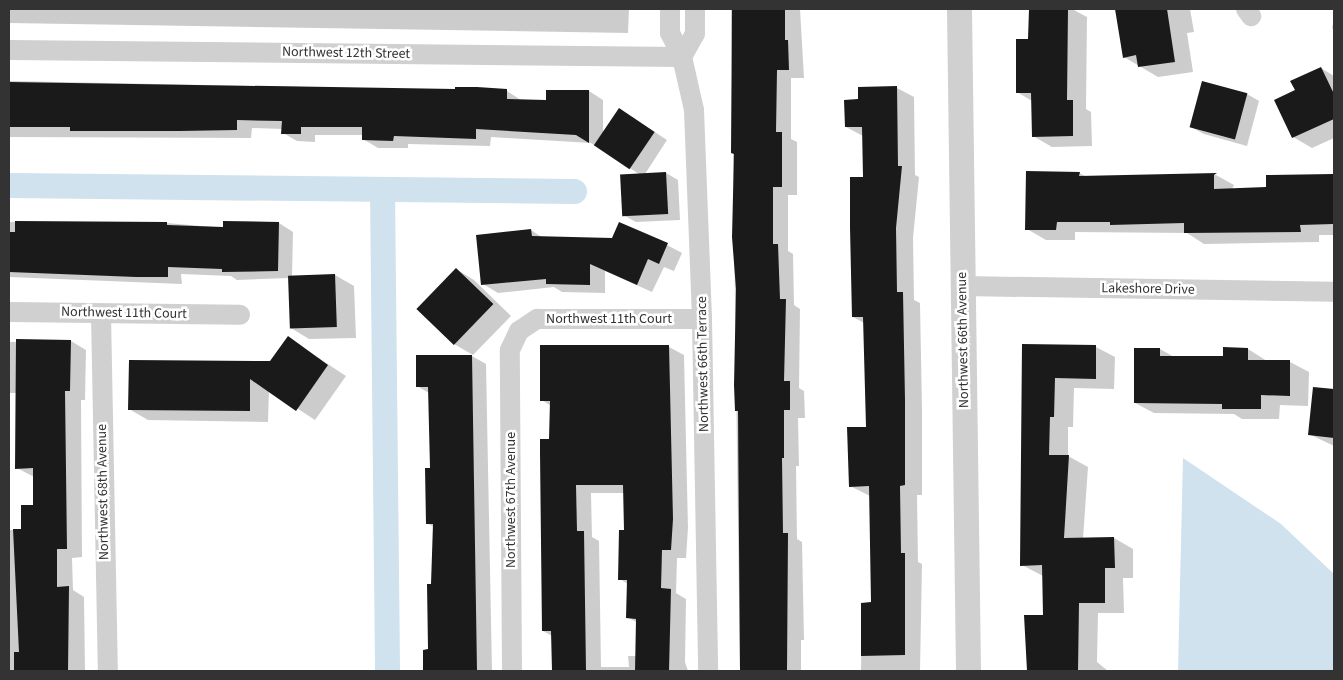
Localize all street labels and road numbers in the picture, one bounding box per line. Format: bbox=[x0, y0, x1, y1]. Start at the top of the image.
street label: Northwest 12th Street bbox=[282, 43, 410, 63]
street label: Northwest 66th Avenue bbox=[953, 272, 973, 408]
street label: Lakeshore Drive bbox=[1101, 280, 1195, 298]
street label: Northwest 66th Terrace bbox=[693, 296, 713, 432]
street label: Northwest 11th Court bbox=[61, 304, 187, 322]
street label: Northwest 11th Court bbox=[546, 311, 672, 327]
street label: Northwest 68th Avenue bbox=[93, 424, 113, 560]
street label: Northwest 67th Avenue bbox=[503, 432, 519, 568]

